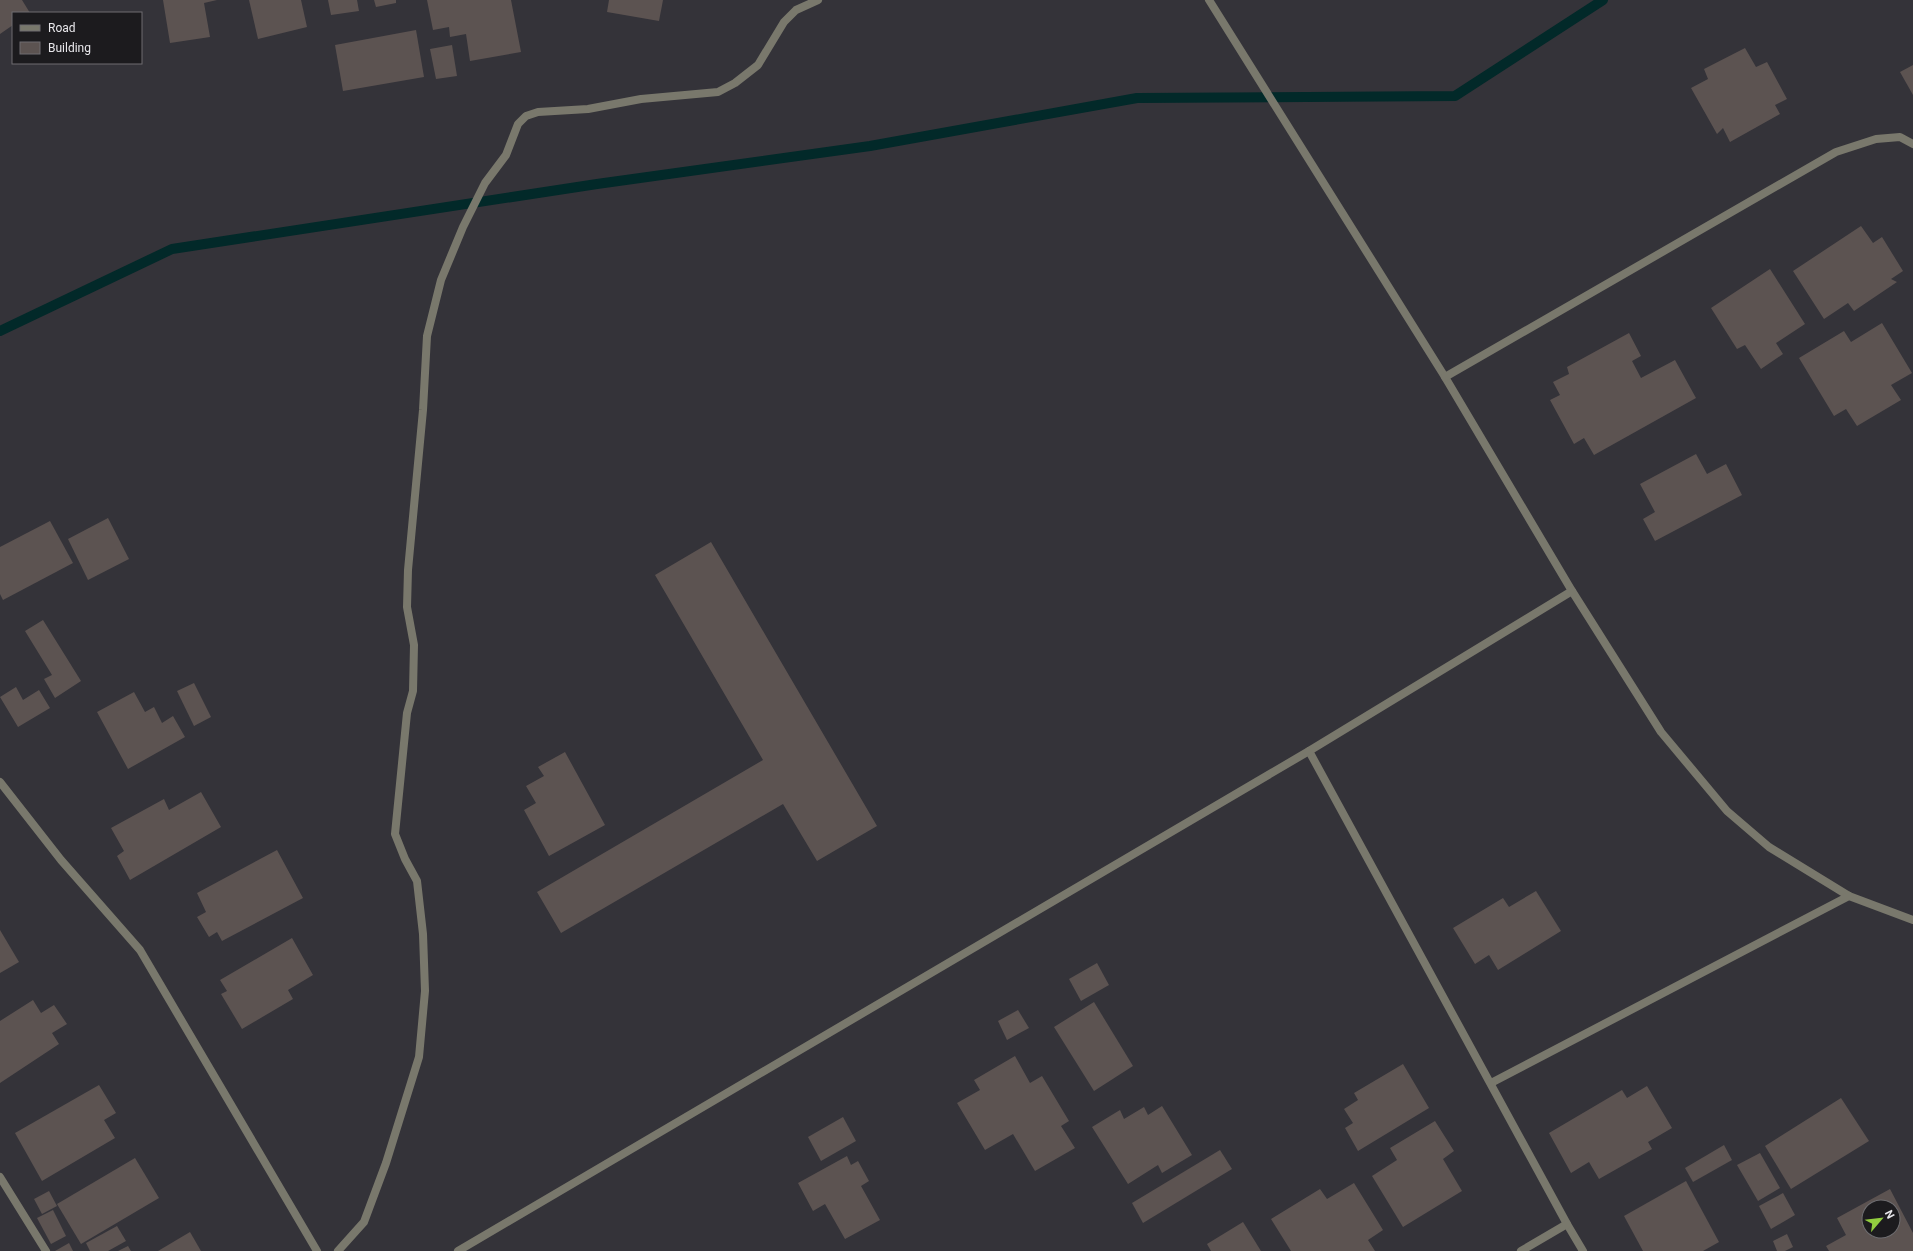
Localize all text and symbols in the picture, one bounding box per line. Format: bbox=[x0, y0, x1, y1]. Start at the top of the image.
legend bbox=[12, 12, 142, 64]
text: Road bbox=[48, 21, 76, 35]
text: Building bbox=[48, 41, 91, 55]
north arrow bbox=[1861, 1199, 1901, 1239]
text: N bbox=[1882, 1208, 1897, 1221]

